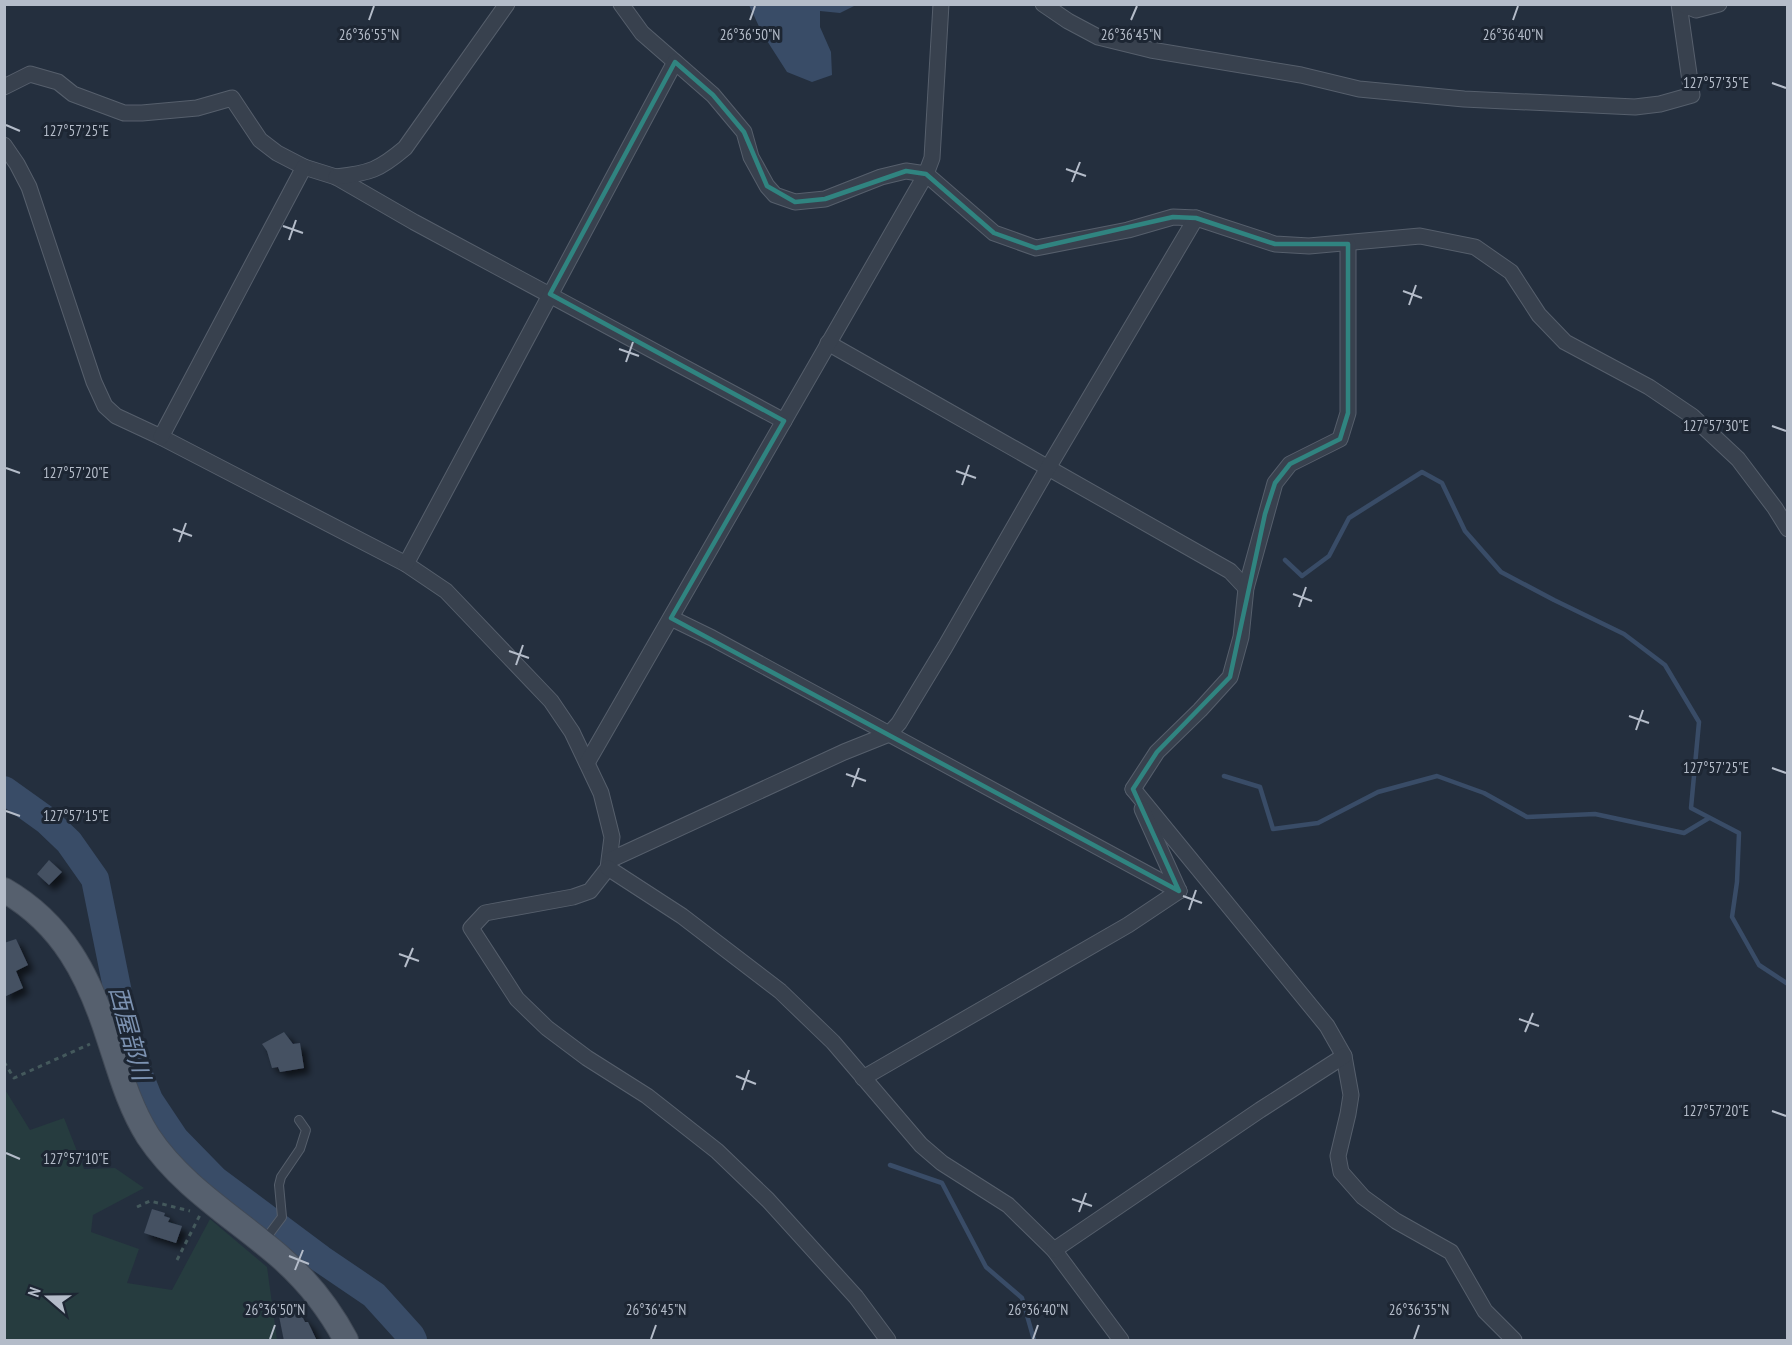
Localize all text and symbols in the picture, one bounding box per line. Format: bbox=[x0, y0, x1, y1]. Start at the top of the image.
text: 26°36'55"N bbox=[339, 25, 399, 44]
text: 26°36'50"N bbox=[720, 25, 780, 44]
text: 26°36'45"N bbox=[1101, 25, 1161, 44]
text: 26°36'40"N bbox=[1483, 25, 1543, 44]
text: 127°57'35"E bbox=[1683, 73, 1749, 92]
text: 127°57'25"E bbox=[43, 121, 109, 140]
text: 127°57'30"E bbox=[1683, 416, 1749, 435]
text: 127°57'20"E bbox=[43, 463, 109, 482]
text: 127°57'25"E bbox=[1683, 758, 1749, 777]
text: 127°57'15"E bbox=[43, 806, 109, 825]
water label: 西屋部川 bbox=[103, 983, 158, 1086]
text: 127°57'20"E bbox=[1683, 1101, 1749, 1120]
text: 127°57'10"E bbox=[43, 1149, 109, 1168]
north arrow bbox=[18, 1267, 78, 1327]
text: N bbox=[23, 1284, 45, 1299]
text: 26°36'50"N bbox=[245, 1300, 305, 1319]
text: 26°36'45"N bbox=[626, 1300, 686, 1319]
text: 26°36'40"N bbox=[1008, 1300, 1068, 1319]
text: 26°36'35"N bbox=[1389, 1300, 1449, 1319]

